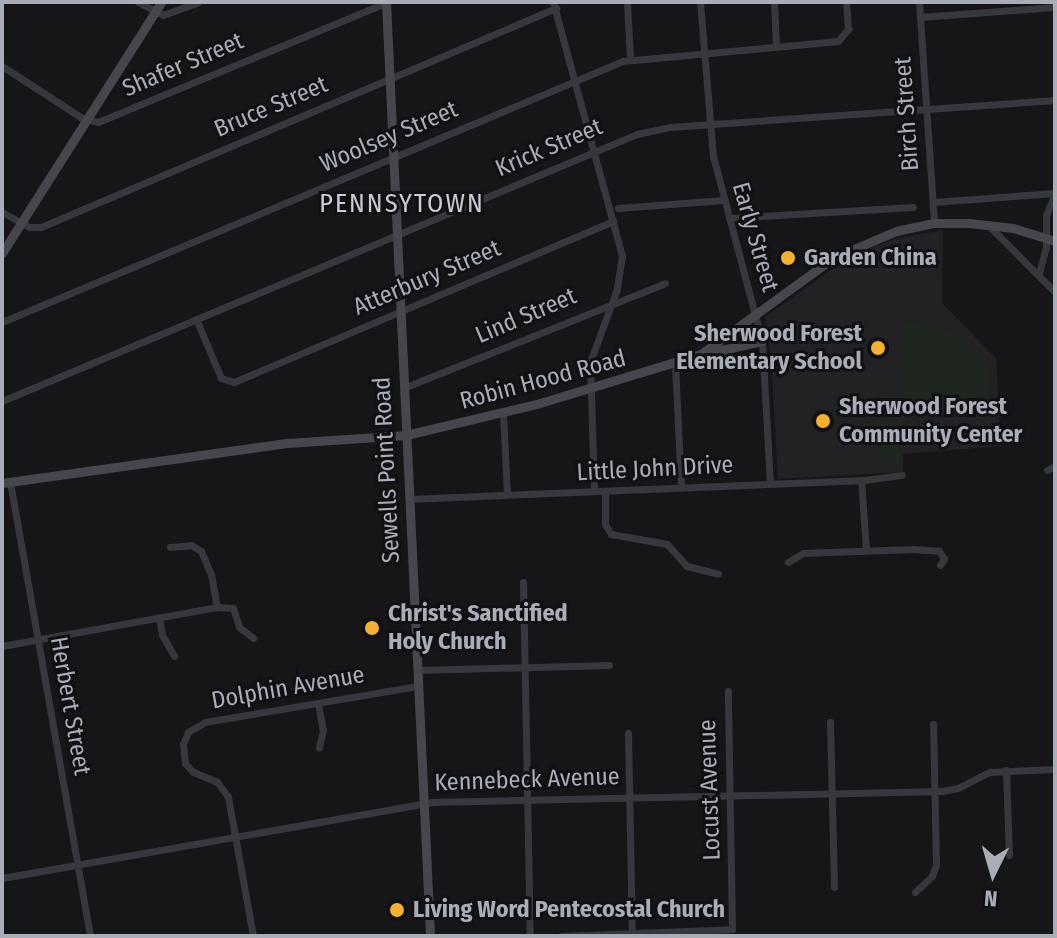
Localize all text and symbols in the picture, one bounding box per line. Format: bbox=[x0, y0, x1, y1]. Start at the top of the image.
street label: Shafer Street bbox=[118, 27, 248, 103]
street label: Birch Street bbox=[889, 56, 925, 172]
street label: Bruce Street bbox=[210, 70, 332, 144]
street label: Woolsey Street bbox=[316, 95, 462, 179]
street label: Krick Street bbox=[491, 113, 607, 183]
street label: Early Street bbox=[726, 179, 784, 295]
district label: PENNSYTOWN bbox=[319, 188, 485, 220]
street label: Atterbury Street bbox=[349, 234, 505, 322]
place label: Garden China bbox=[804, 244, 937, 272]
marker: Garden China bbox=[779, 249, 797, 267]
street label: Lind Street bbox=[471, 282, 581, 350]
place label: Sherwood Forest Elementary School bbox=[676, 320, 862, 376]
marker: Sherwood Forest Elementary School bbox=[869, 339, 887, 357]
street label: Robin Hood Road bbox=[457, 344, 629, 416]
street label: Sewells Point Road bbox=[368, 376, 406, 564]
place label: Sherwood Forest Community Center bbox=[839, 393, 1022, 449]
marker: Sherwood Forest Community Center bbox=[814, 412, 832, 430]
street label: Little John Drive bbox=[576, 451, 734, 487]
place label: Christ's Sanctified Holy Church bbox=[388, 600, 568, 656]
marker: Christ's Sanctified Holy Church bbox=[363, 619, 381, 637]
street label: Herbert Street bbox=[44, 634, 96, 778]
street label: Dolphin Avenue bbox=[209, 660, 367, 716]
street label: Locust Avenue bbox=[693, 719, 727, 861]
street label: Kennebeck Avenue bbox=[434, 762, 620, 798]
north arrow bbox=[953, 834, 1033, 914]
text: N bbox=[983, 884, 999, 912]
place label: Living Word Pentecostal Church bbox=[413, 896, 725, 924]
marker: Living Word Pentecostal Church bbox=[388, 901, 406, 919]

